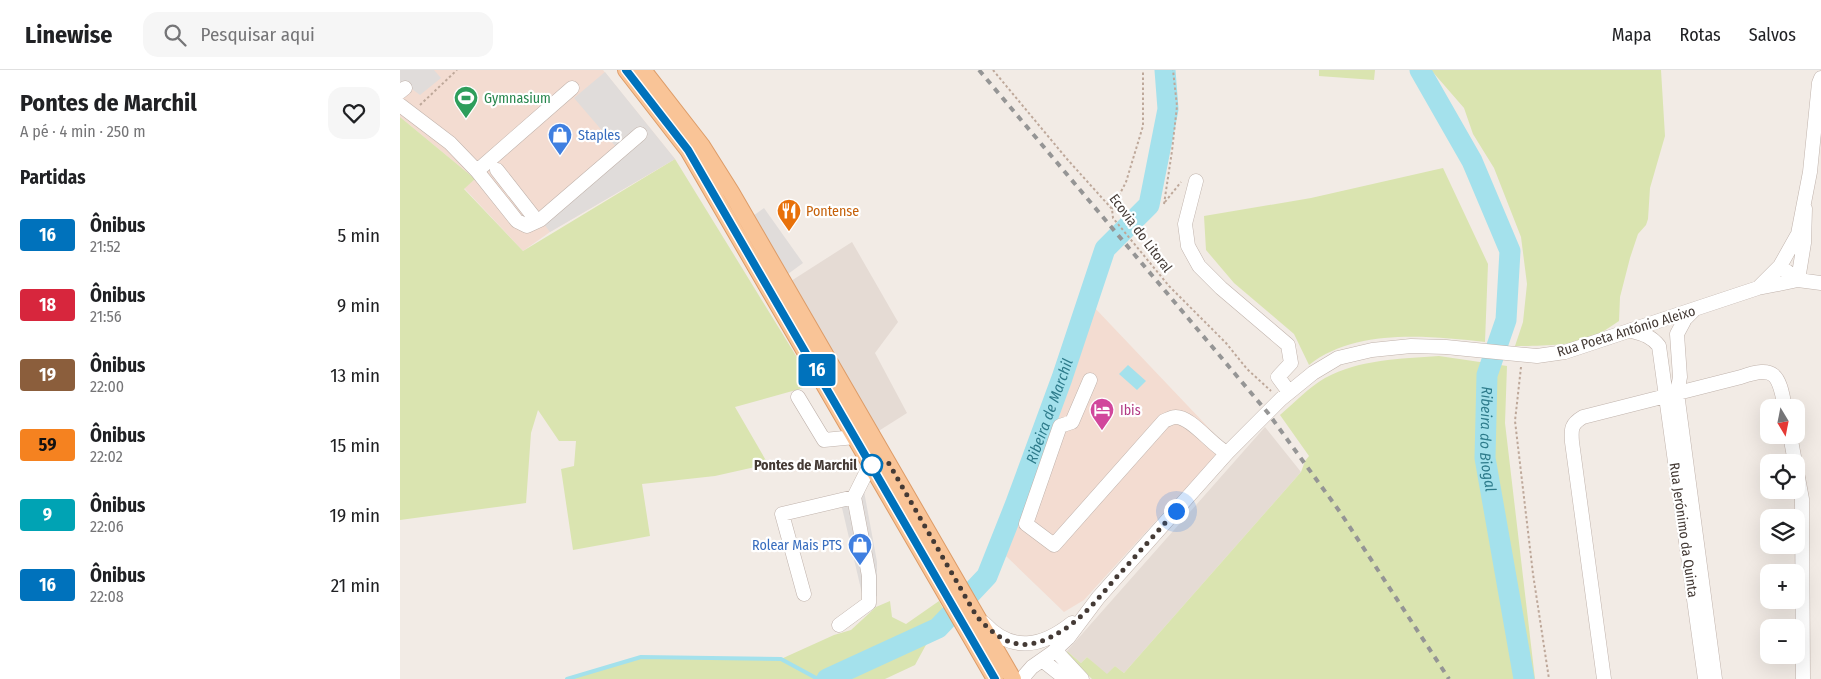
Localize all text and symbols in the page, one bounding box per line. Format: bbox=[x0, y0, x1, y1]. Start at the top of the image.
search box bbox=[143, 12, 493, 57]
text: Linewise bbox=[25, 21, 113, 49]
icon: search bbox=[161, 21, 189, 49]
text: Pesquisar aqui bbox=[201, 23, 315, 46]
text: Mapa bbox=[1612, 24, 1652, 46]
text: Rotas bbox=[1680, 24, 1721, 46]
text: Salvos bbox=[1749, 24, 1796, 46]
sports icon: Gymnasium bbox=[453, 85, 479, 119]
button: heart bbox=[328, 87, 380, 139]
text: Pontes de Marchil bbox=[20, 89, 197, 117]
place label: Gymnasium bbox=[484, 90, 551, 107]
text: A pé · 4 min · 250 m bbox=[20, 122, 146, 141]
shop icon: Staples bbox=[547, 122, 573, 156]
place label: Staples bbox=[578, 127, 620, 144]
text: Partidas bbox=[20, 166, 85, 189]
street label: Ecovia do Litoral bbox=[1106, 191, 1176, 276]
restaurant icon: Pontense bbox=[776, 198, 802, 232]
place label: Pontense bbox=[806, 203, 859, 220]
text: Ônibus bbox=[90, 214, 145, 237]
text: 16 bbox=[39, 224, 56, 246]
text: 5 min bbox=[337, 224, 380, 247]
text: 21:52 bbox=[90, 237, 121, 256]
text: Ônibus bbox=[90, 284, 145, 307]
text: 18 bbox=[39, 294, 56, 316]
text: 9 min bbox=[337, 294, 380, 317]
street label: Rua Poeta António Aleixo bbox=[1555, 302, 1697, 361]
text: 21:56 bbox=[90, 307, 122, 326]
text: Ônibus bbox=[90, 354, 145, 377]
line badge: 16 bbox=[794, 354, 840, 386]
water label: Ribeira de Marchil bbox=[1022, 356, 1077, 466]
text: 16 bbox=[808, 359, 826, 381]
text: 19 bbox=[39, 364, 56, 386]
text: 13 min bbox=[330, 364, 380, 387]
text: 22:00 bbox=[90, 377, 124, 396]
water label: Ribeira do Biogal bbox=[1476, 386, 1500, 493]
hotel icon: Ibis bbox=[1089, 397, 1115, 431]
north arrow bbox=[1760, 399, 1805, 444]
map controls bbox=[1760, 399, 1805, 664]
place label: Ibis bbox=[1120, 402, 1141, 419]
text: Ônibus bbox=[90, 424, 145, 447]
text: 59 bbox=[39, 434, 56, 456]
text: 15 min bbox=[330, 434, 380, 457]
text: 22:02 bbox=[90, 447, 123, 466]
marker: Pontes de Marchil bbox=[861, 454, 883, 476]
button: locate bbox=[1760, 454, 1805, 499]
place label: Pontes de Marchil bbox=[754, 457, 857, 474]
street label: Rua Jerónimo da Quinta bbox=[1666, 462, 1701, 599]
text: Ônibus bbox=[90, 494, 145, 517]
your location bbox=[1164, 499, 1189, 524]
text: 9 bbox=[43, 504, 52, 526]
text: 19 min bbox=[329, 504, 380, 527]
button: layers bbox=[1760, 509, 1805, 554]
text: 22:06 bbox=[90, 517, 124, 536]
shop icon: Rolear Mais PTS bbox=[847, 532, 873, 566]
place label: Rolear Mais PTS bbox=[752, 537, 842, 554]
text: Ônibus bbox=[90, 564, 145, 587]
button: + bbox=[1760, 564, 1805, 609]
text: 16 bbox=[39, 574, 56, 596]
text: 21 min bbox=[331, 574, 380, 597]
text: 22:08 bbox=[90, 587, 124, 606]
button: − bbox=[1760, 619, 1805, 664]

